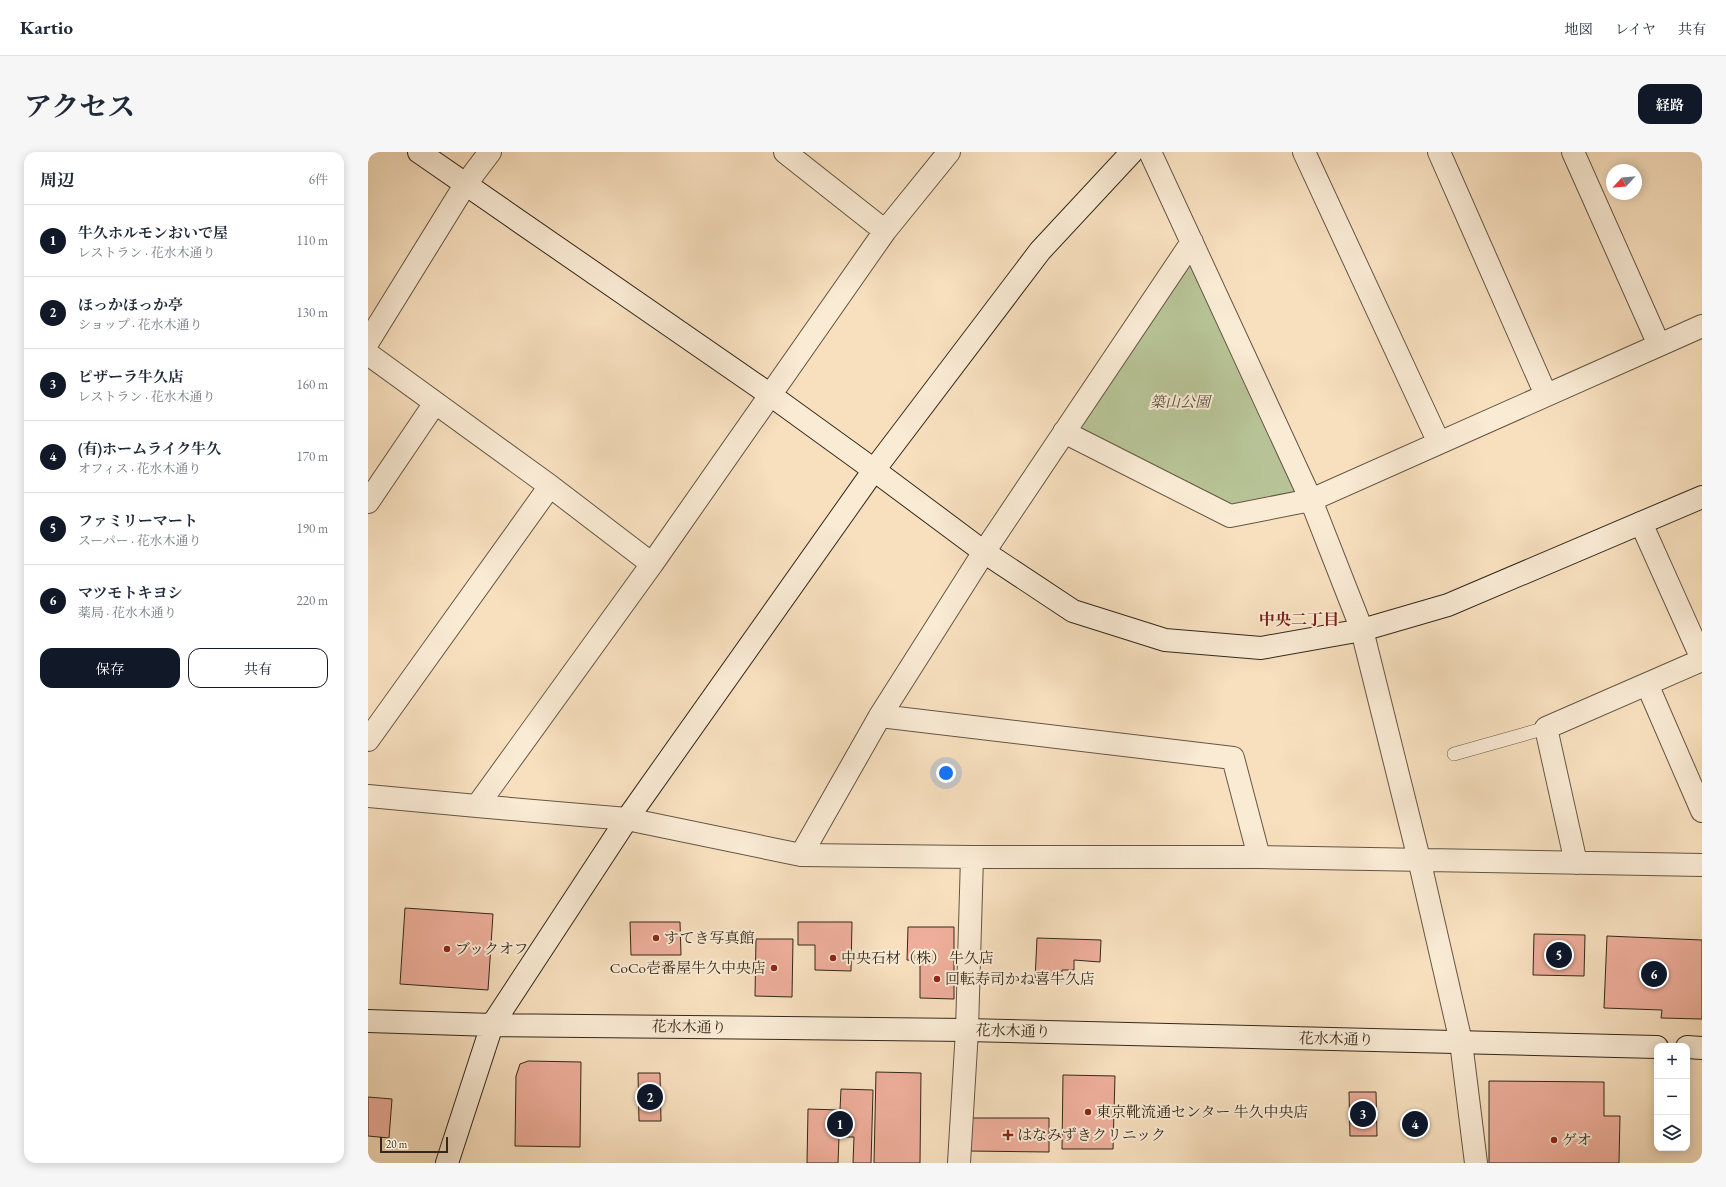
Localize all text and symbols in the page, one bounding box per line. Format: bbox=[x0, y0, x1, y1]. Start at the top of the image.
text: Kartio bbox=[20, 15, 73, 40]
text: 地図 bbox=[1565, 20, 1593, 38]
text: レイヤ bbox=[1615, 20, 1656, 38]
text: 共有 bbox=[1678, 20, 1706, 38]
button: 経路 bbox=[1638, 84, 1702, 124]
text: アクセス bbox=[24, 88, 135, 124]
north arrow bbox=[1606, 164, 1642, 200]
text: 周辺 bbox=[40, 169, 74, 191]
text: 6件 bbox=[309, 171, 328, 188]
text: 牛久ホルモンおいで屋 bbox=[78, 223, 228, 242]
text: 1 bbox=[50, 232, 56, 249]
text: 110 m bbox=[297, 232, 328, 249]
text: レストラン · 花水木通り bbox=[78, 244, 215, 261]
text: ほっかほっか亭 bbox=[78, 295, 183, 314]
text: 2 bbox=[50, 304, 56, 321]
text: 130 m bbox=[297, 304, 328, 321]
text: ショップ · 花水木通り bbox=[78, 316, 203, 333]
text: ピザーラ牛久店 bbox=[78, 367, 183, 386]
text: 3 bbox=[50, 376, 56, 393]
text: 160 m bbox=[297, 376, 328, 393]
text: レストラン · 花水木通り bbox=[78, 388, 215, 405]
park label: 築山公園 bbox=[1150, 392, 1213, 411]
text: (有)ホームライク牛久 bbox=[78, 439, 221, 458]
text: 4 bbox=[50, 448, 56, 465]
text: 170 m bbox=[297, 448, 328, 465]
text: オフィス · 花水木通り bbox=[78, 460, 201, 477]
text: ファミリーマート bbox=[78, 511, 198, 530]
text: 5 bbox=[50, 520, 56, 537]
text: 190 m bbox=[297, 520, 328, 537]
text: スーパー · 花水木通り bbox=[78, 532, 202, 549]
text: マツモトキヨシ bbox=[78, 583, 183, 602]
text: 6 bbox=[50, 592, 56, 609]
text: 220 m bbox=[297, 592, 328, 609]
text: 薬局 · 花水木通り bbox=[78, 604, 177, 621]
district label: 中央二丁目 bbox=[1259, 609, 1339, 630]
button: 保存 bbox=[40, 648, 180, 688]
button: 共有 bbox=[188, 648, 328, 688]
your location bbox=[936, 763, 956, 783]
place label: すてき写真館 bbox=[664, 928, 754, 947]
marker: すてき写真館 bbox=[651, 933, 661, 943]
place label: ブックオフ bbox=[455, 939, 529, 958]
pin: 5 bbox=[1546, 940, 1572, 970]
marker: ブックオフ bbox=[442, 944, 452, 954]
place label: 中央石材（株） 牛久店 bbox=[841, 948, 994, 967]
marker: 中央石材（株） 牛久店 bbox=[828, 953, 838, 963]
place label: CoCo壱番屋牛久中央店 bbox=[610, 958, 766, 977]
pin: 6 bbox=[1641, 959, 1667, 989]
marker: CoCo壱番屋牛久中央店 bbox=[769, 963, 779, 973]
place label: 回転寿司かね喜牛久店 bbox=[945, 969, 1095, 988]
marker: 回転寿司かね喜牛久店 bbox=[932, 974, 942, 984]
street label: 花水木通り bbox=[651, 1016, 727, 1037]
street label: 花水木通り bbox=[975, 1020, 1051, 1041]
street label: 花水木通り bbox=[1298, 1028, 1374, 1049]
map controls bbox=[1654, 1043, 1690, 1151]
button: + bbox=[1654, 1043, 1690, 1079]
button: − bbox=[1654, 1079, 1690, 1115]
pin: 2 bbox=[637, 1082, 663, 1112]
pin: 3 bbox=[1350, 1099, 1376, 1129]
place label: 東京靴流通センター 牛久中央店 bbox=[1096, 1102, 1308, 1121]
marker: 東京靴流通センター 牛久中央店 bbox=[1083, 1107, 1093, 1117]
pin: 1 bbox=[827, 1109, 853, 1139]
pin: 4 bbox=[1402, 1109, 1428, 1139]
button: layers bbox=[1654, 1115, 1690, 1151]
place label: はなみずきクリニック bbox=[1017, 1125, 1166, 1144]
marker: はなみずきクリニック bbox=[1002, 1129, 1014, 1141]
place label: ゲオ bbox=[1562, 1130, 1592, 1149]
scale bar bbox=[380, 1135, 448, 1154]
marker: ゲオ bbox=[1549, 1135, 1559, 1145]
text: 20 m bbox=[386, 1137, 407, 1151]

